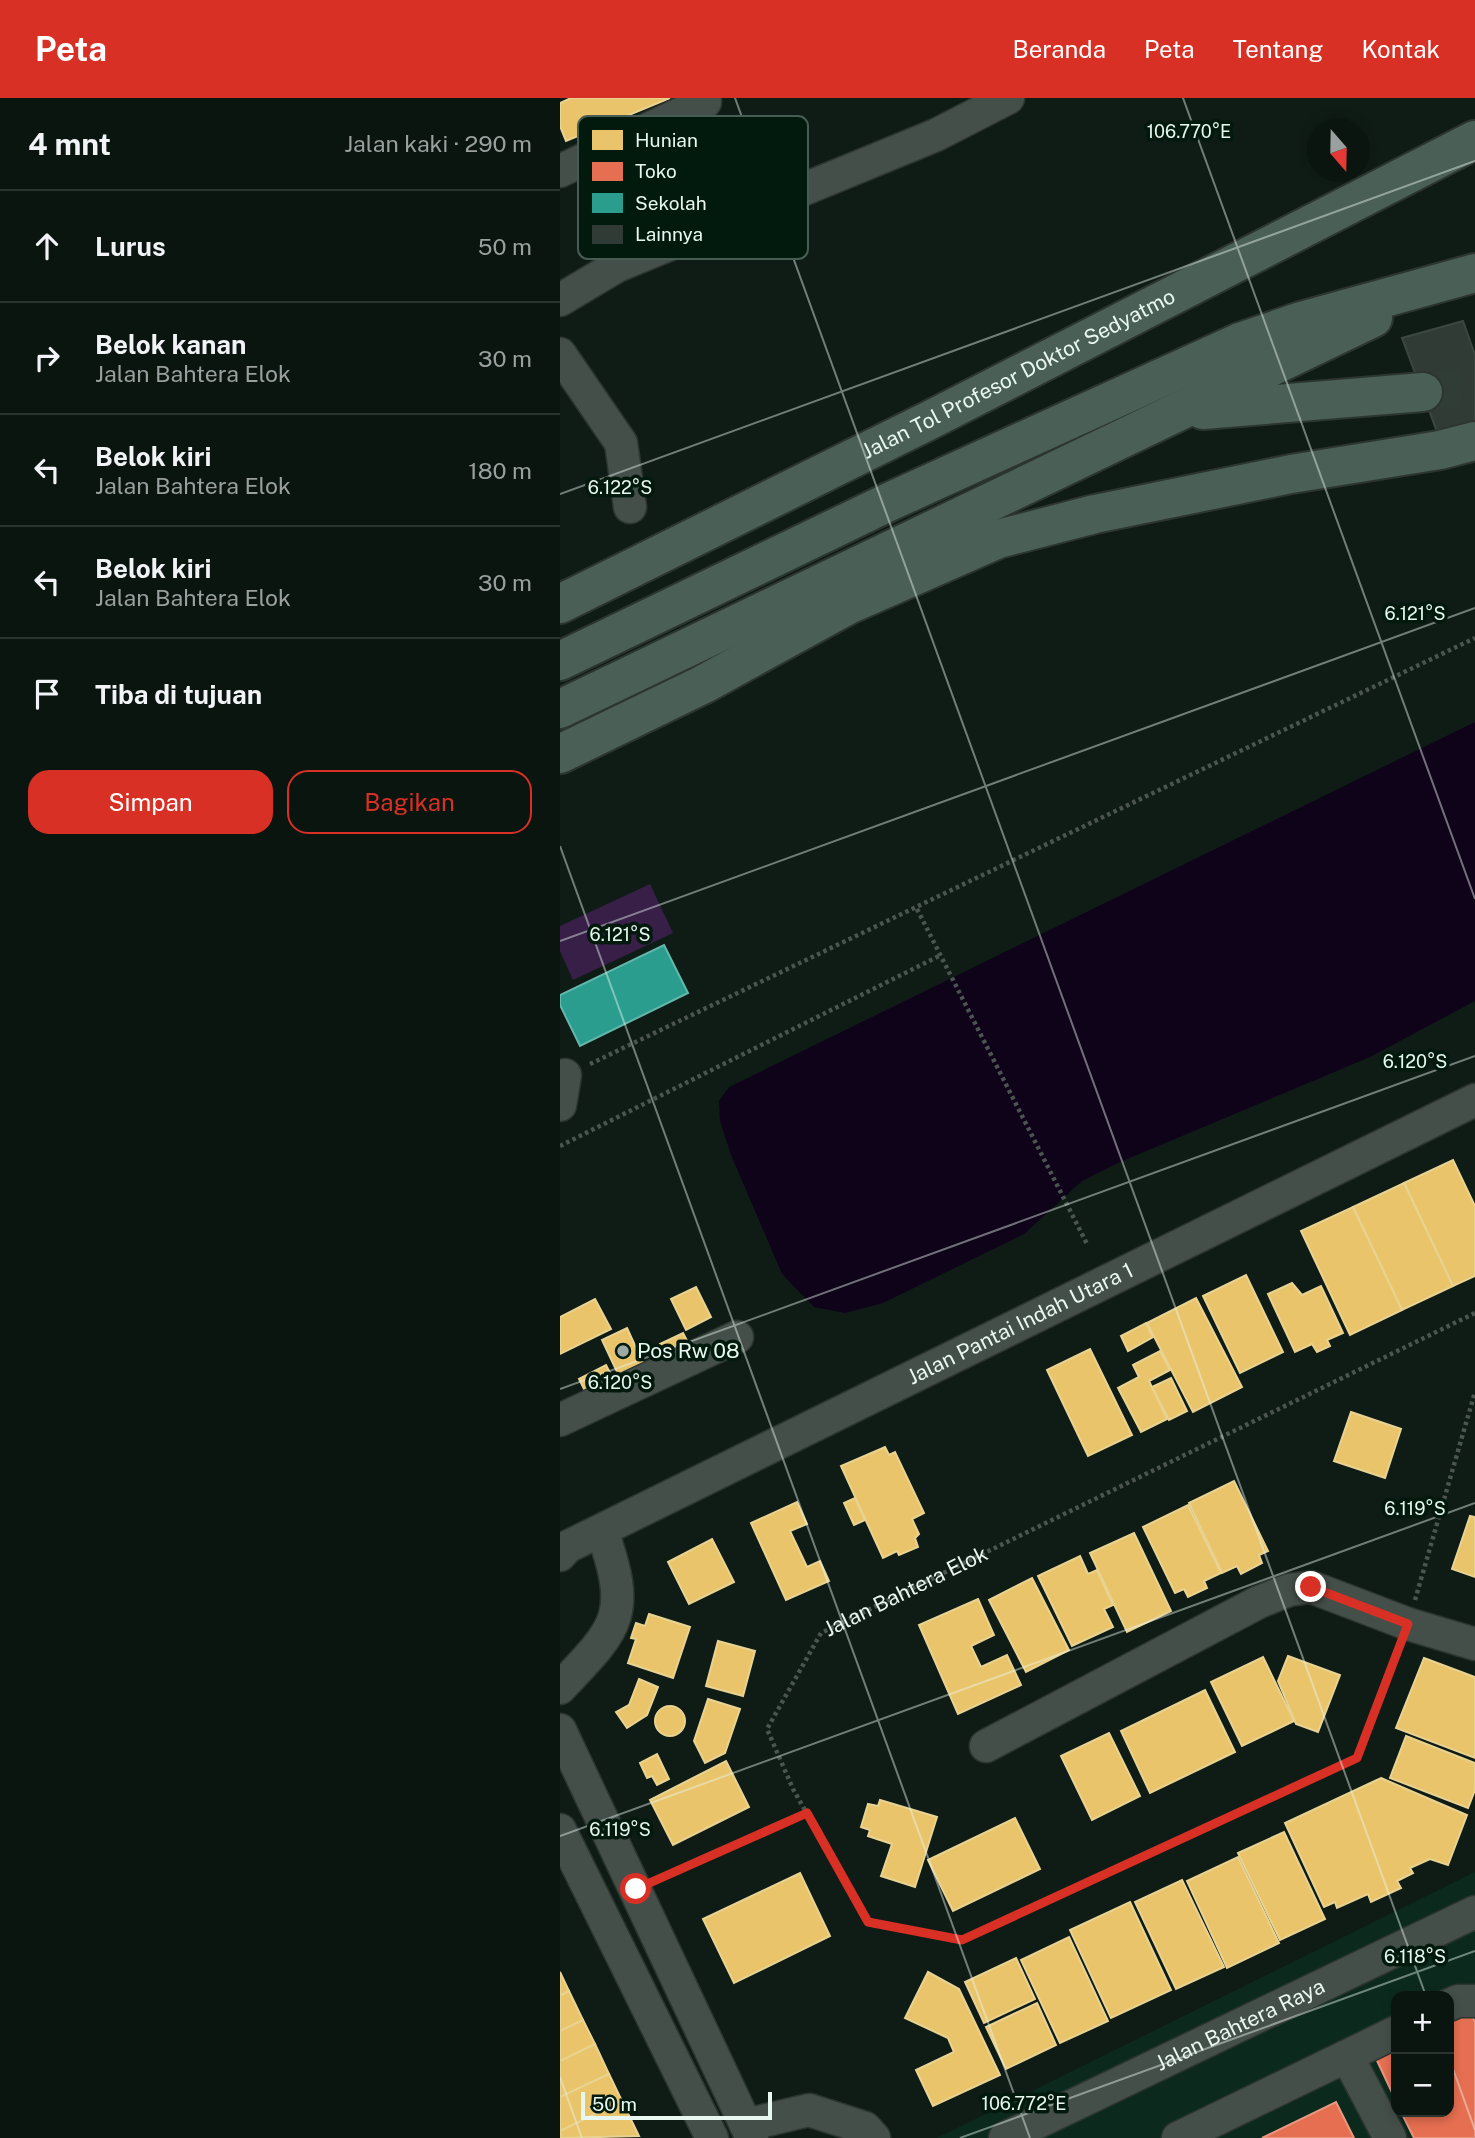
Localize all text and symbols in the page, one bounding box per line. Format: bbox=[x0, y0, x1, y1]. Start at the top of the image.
text: Peta bbox=[35, 30, 107, 68]
text: Beranda bbox=[1012, 35, 1106, 63]
text: Peta bbox=[1144, 35, 1195, 63]
text: Tentang bbox=[1233, 35, 1323, 63]
text: Kontak bbox=[1361, 35, 1440, 63]
legend bbox=[578, 116, 808, 259]
north arrow bbox=[1307, 119, 1370, 182]
text: 106.770°E bbox=[1147, 121, 1231, 142]
text: 4 mnt bbox=[28, 126, 111, 162]
text: Hunian bbox=[635, 129, 698, 151]
text: Jalan kaki · 290 m bbox=[344, 130, 532, 157]
text: Toko bbox=[635, 160, 677, 182]
text: Sekolah bbox=[635, 192, 707, 214]
text: Lainnya bbox=[635, 223, 703, 245]
icon: ahead bbox=[28, 227, 66, 265]
text: Lurus bbox=[95, 231, 166, 262]
text: 50 m bbox=[478, 233, 532, 260]
street label: Jalan Tol Profesor Doktor Sedyatmo bbox=[858, 283, 1179, 464]
text: Belok kanan bbox=[95, 329, 246, 360]
icon: right bbox=[28, 339, 66, 377]
text: 30 m bbox=[478, 345, 532, 372]
text: Jalan Bahtera Elok bbox=[95, 360, 291, 387]
text: Belok kiri bbox=[95, 441, 211, 472]
icon: left bbox=[28, 451, 66, 489]
text: 180 m bbox=[468, 457, 532, 484]
text: Jalan Bahtera Elok bbox=[95, 472, 291, 499]
text: 6.122°S bbox=[588, 477, 652, 498]
text: Belok kiri bbox=[95, 553, 211, 584]
icon: left bbox=[28, 563, 66, 601]
text: 30 m bbox=[478, 569, 532, 596]
text: Jalan Bahtera Elok bbox=[95, 584, 291, 611]
text: 6.121°S bbox=[1384, 603, 1446, 624]
icon: arrive bbox=[28, 675, 66, 713]
text: Tiba di tujuan bbox=[95, 679, 262, 710]
button: Simpan bbox=[28, 770, 273, 834]
button: Bagikan bbox=[287, 770, 532, 834]
text: 6.121°S bbox=[589, 924, 651, 945]
text: 6.120°S bbox=[1383, 1051, 1447, 1072]
street label: Jalan Pantai Indah Utara 1 bbox=[903, 1257, 1137, 1389]
place label: Pos Rw 08 bbox=[637, 1338, 740, 1363]
marker: Pos Rw 08 bbox=[615, 1343, 631, 1359]
text: 6.120°S bbox=[588, 1372, 652, 1393]
text: 6.119°S bbox=[1384, 1498, 1446, 1519]
street label: Jalan Bahtera Elok bbox=[820, 1540, 992, 1642]
route end bbox=[1295, 1571, 1326, 1602]
text: 6.119°S bbox=[589, 1819, 651, 1840]
route start bbox=[620, 1873, 651, 1904]
text: 6.118°S bbox=[1384, 1946, 1446, 1967]
street label: Jalan Bahtera Raya bbox=[1151, 1973, 1329, 2076]
map controls bbox=[1391, 1991, 1454, 2117]
button: + bbox=[1391, 1991, 1454, 2054]
button: − bbox=[1391, 2054, 1454, 2117]
scale bar bbox=[581, 2089, 772, 2121]
text: 50 m bbox=[592, 2093, 637, 2115]
text: 106.772°E bbox=[982, 2093, 1066, 2114]

